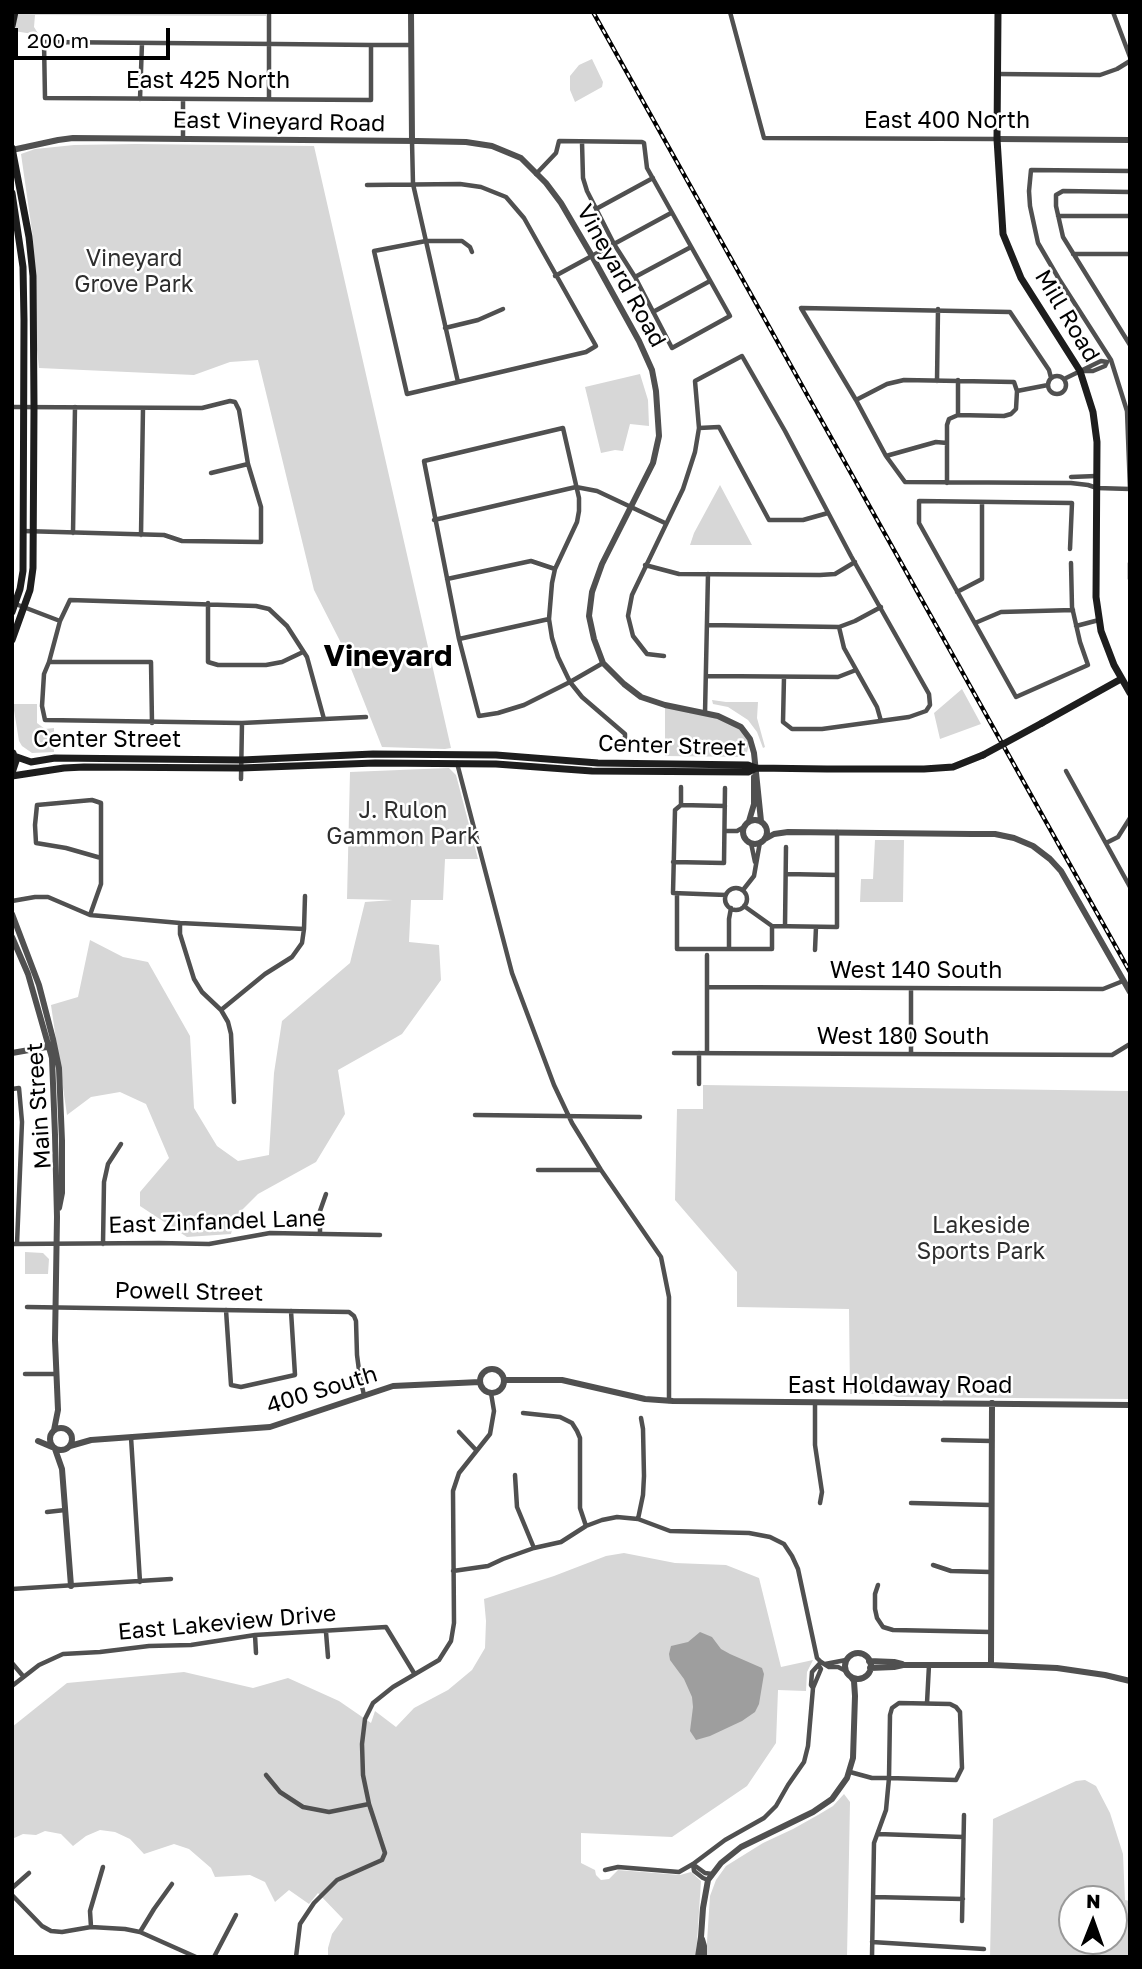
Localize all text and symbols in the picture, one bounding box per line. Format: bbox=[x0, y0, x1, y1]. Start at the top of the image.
scale bar bbox=[18, 14, 173, 58]
text: 200 m bbox=[27, 27, 89, 53]
street label: East 425 North bbox=[126, 67, 290, 95]
street label: East Vineyard Road bbox=[172, 106, 386, 138]
street label: East 400 North bbox=[864, 107, 1030, 135]
street label: Vineyard Road bbox=[570, 200, 672, 352]
park label: Vineyard Grove Park bbox=[74, 245, 194, 299]
street label: Mill Road bbox=[1029, 265, 1105, 367]
district label: Vineyard bbox=[324, 638, 452, 674]
street label: Center Street bbox=[33, 726, 181, 754]
street label: Center Street bbox=[597, 730, 747, 762]
park label: J. Rulon Gammon Park bbox=[326, 797, 480, 851]
street label: West 140 South bbox=[830, 957, 1002, 985]
street label: West 180 South bbox=[817, 1023, 989, 1051]
street label: Main Street bbox=[21, 1042, 57, 1170]
street label: East Zinfandel Lane bbox=[108, 1204, 326, 1240]
park label: Lakeside Sports Park bbox=[916, 1212, 1046, 1266]
street label: Powell Street bbox=[114, 1277, 264, 1307]
street label: 400 South bbox=[263, 1360, 381, 1420]
street label: East Holdaway Road bbox=[788, 1372, 1012, 1400]
street label: East Lakeview Drive bbox=[117, 1600, 337, 1646]
north arrow bbox=[1058, 1885, 1128, 1955]
text: N bbox=[1086, 1889, 1101, 1912]

